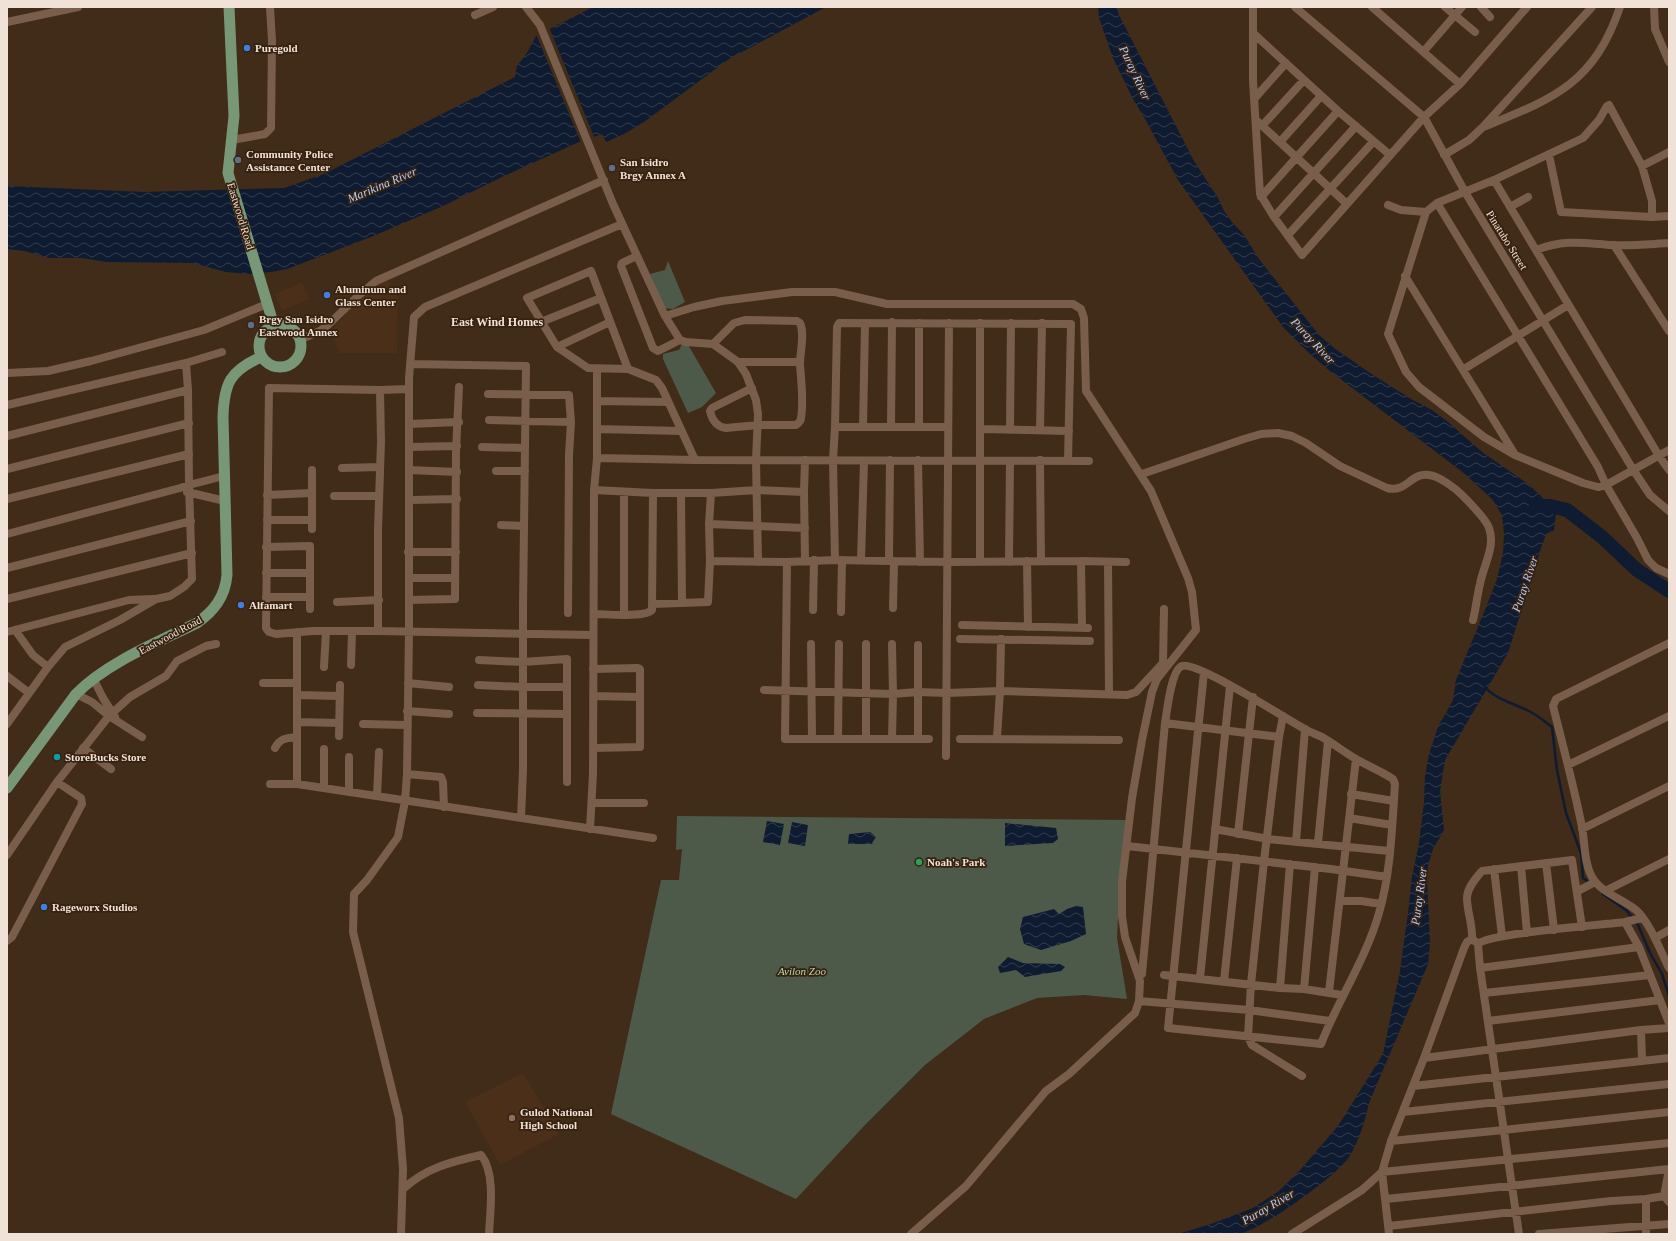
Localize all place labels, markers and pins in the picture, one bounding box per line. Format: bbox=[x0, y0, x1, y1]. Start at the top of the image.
place label: Puregold bbox=[255, 42, 298, 54]
marker: Puregold bbox=[242, 43, 252, 53]
place label: Community Police Assistance Center bbox=[246, 148, 333, 173]
marker: Community Police Assistance Center bbox=[233, 155, 243, 165]
place label: San Isidro Brgy Annex A bbox=[620, 156, 686, 181]
marker: San Isidro Brgy Annex A bbox=[607, 163, 617, 173]
place label: Aluminum and Glass Center bbox=[335, 283, 406, 308]
marker: Aluminum and Glass Center bbox=[322, 290, 332, 300]
place label: Brgy San Isidro Eastwood Annex bbox=[259, 313, 338, 338]
marker: Brgy San Isidro Eastwood Annex bbox=[246, 320, 256, 330]
place label: Alfamart bbox=[249, 599, 293, 611]
marker: Alfamart bbox=[236, 600, 246, 610]
place label: StoreBucks Store bbox=[65, 751, 146, 763]
marker: StoreBucks Store bbox=[52, 752, 62, 762]
place label: Noah's Park bbox=[927, 856, 986, 868]
marker: Noah's Park bbox=[914, 857, 924, 867]
place label: Rageworx Studios bbox=[52, 901, 138, 913]
marker: Rageworx Studios bbox=[39, 902, 49, 912]
place label: Gulod National High School bbox=[520, 1106, 592, 1131]
marker: Gulod National High School bbox=[507, 1113, 517, 1123]

